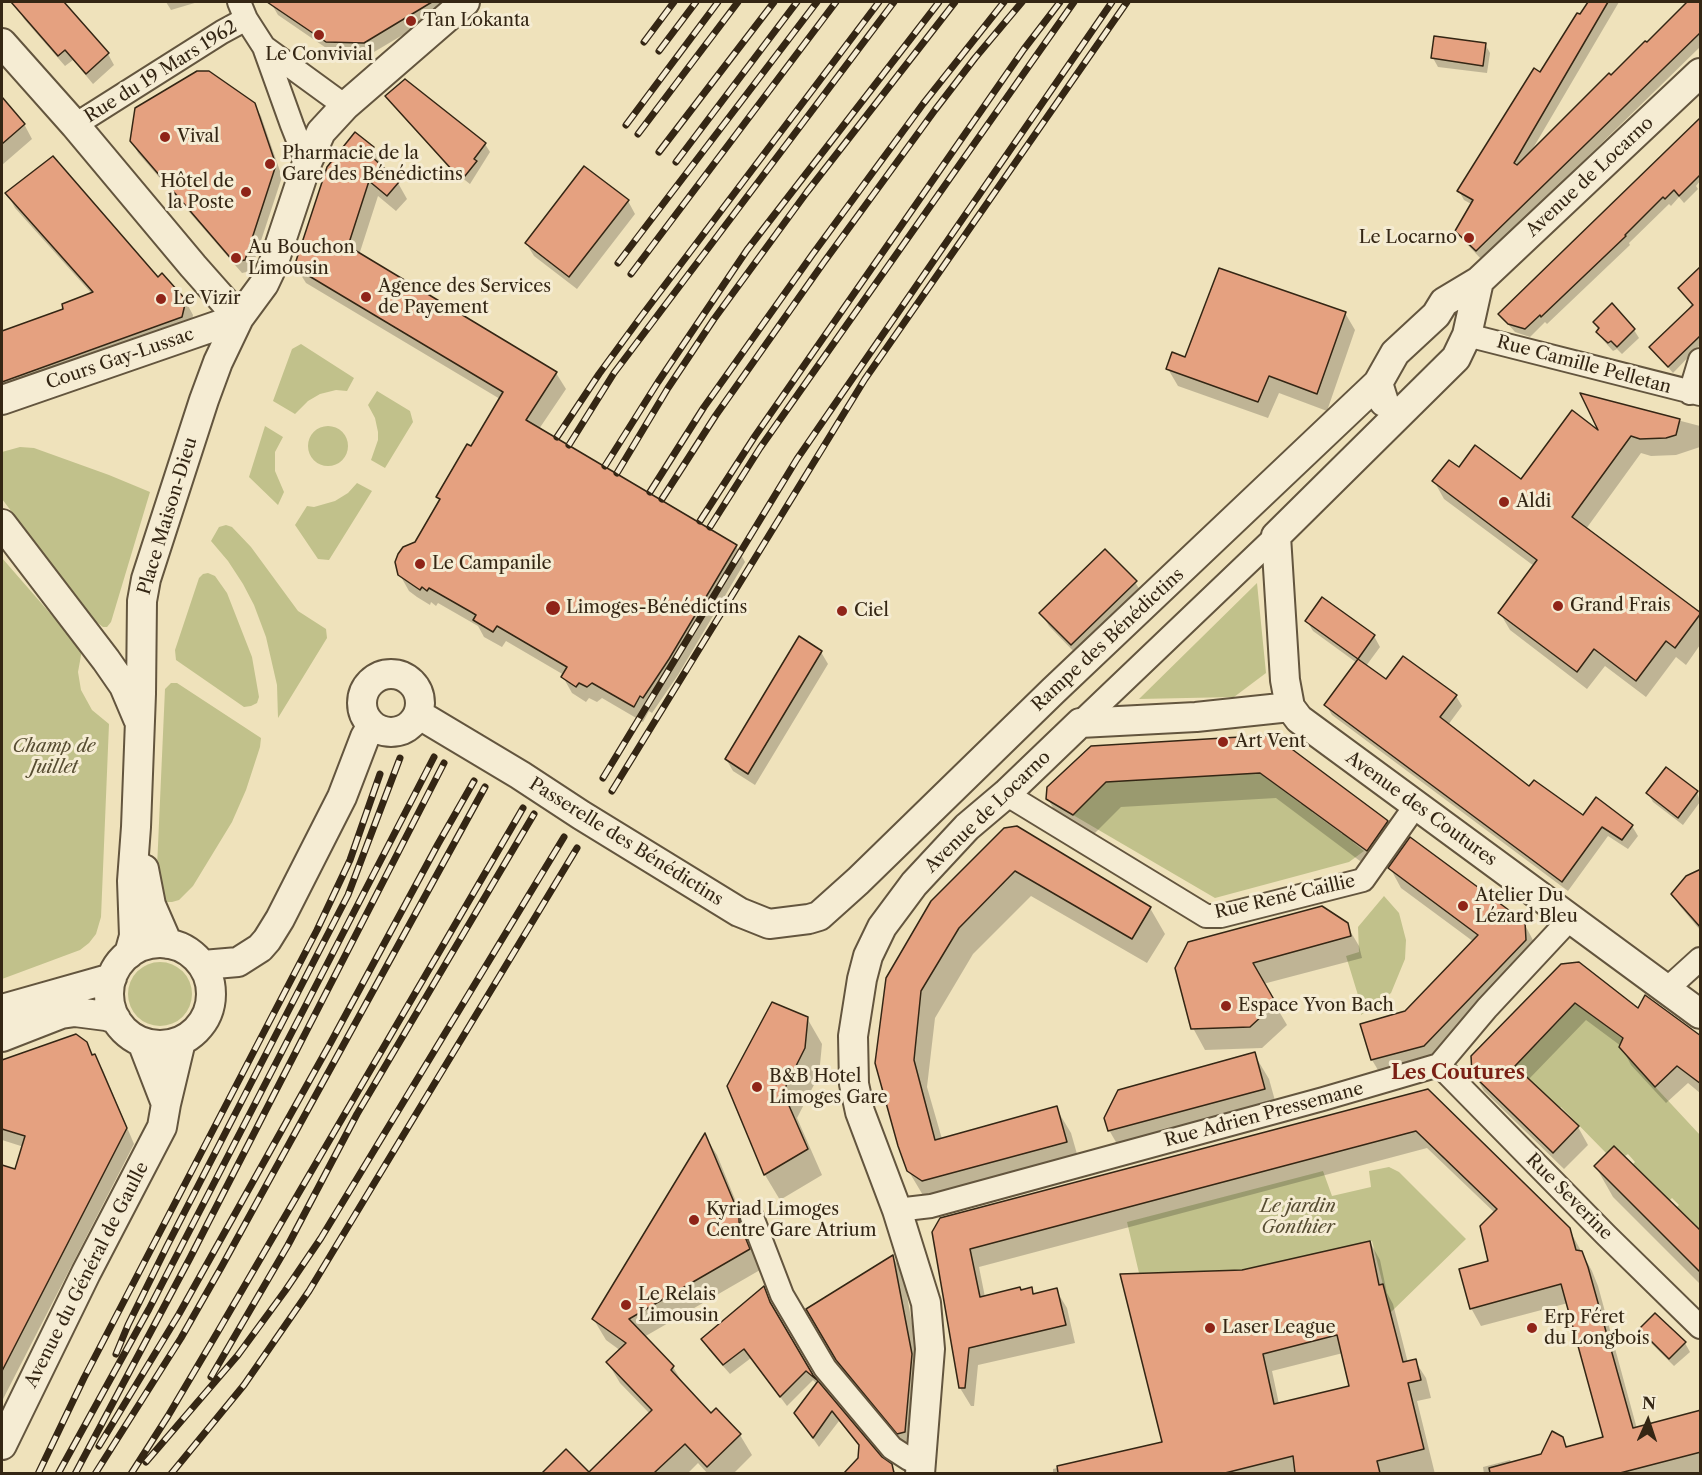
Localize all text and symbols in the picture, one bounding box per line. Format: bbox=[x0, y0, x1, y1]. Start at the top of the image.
place label: Tan Lokanta bbox=[423, 10, 530, 32]
marker: Tan Lokanta bbox=[404, 14, 418, 28]
street label: Rue du 19 Mars 1962 bbox=[81, 16, 241, 128]
marker: Le Convivial bbox=[312, 28, 326, 42]
place label: Le Convivial bbox=[265, 44, 373, 66]
street label: Avenue de Locarno bbox=[1522, 112, 1658, 242]
place label: Vival bbox=[177, 126, 219, 148]
marker: Vival bbox=[158, 130, 172, 144]
place label: Pharmacie de la Gare des Bénédictins bbox=[282, 143, 463, 186]
marker: Pharmacie de la Gare des Bénédictins bbox=[263, 157, 277, 171]
place label: Hôtel de la Poste bbox=[160, 171, 234, 213]
marker: Hôtel de la Poste bbox=[239, 185, 253, 199]
place label: Le Locarno bbox=[1359, 227, 1457, 249]
marker: Le Locarno bbox=[1462, 231, 1476, 245]
place label: Au Bouchon Limousin bbox=[248, 237, 355, 280]
marker: Au Bouchon Limousin bbox=[229, 251, 243, 265]
place label: Agence des Services de Payement bbox=[378, 276, 551, 318]
place label: Le Vizir bbox=[173, 288, 240, 310]
marker: Agence des Services de Payement bbox=[359, 290, 373, 304]
marker: Le Vizir bbox=[154, 292, 168, 306]
street label: Cours Gay-Lussac bbox=[43, 324, 197, 394]
street label: Rue Camille Pelletan bbox=[1494, 331, 1674, 399]
street label: Place Maison-Dieu bbox=[134, 435, 202, 597]
place label: Aldi bbox=[1516, 491, 1551, 513]
marker: Aldi bbox=[1497, 495, 1511, 509]
place label: Le Campanile bbox=[432, 553, 552, 575]
marker: Le Campanile bbox=[413, 557, 427, 571]
street label: Rampe des Bénédictins bbox=[1028, 564, 1188, 716]
place label: Grand Frais bbox=[1570, 595, 1670, 617]
place label: Limoges-Bénédictins bbox=[566, 597, 747, 619]
marker: Limoges-Bénédictins bbox=[544, 599, 562, 617]
marker: Grand Frais bbox=[1551, 599, 1565, 613]
place label: Ciel bbox=[854, 600, 889, 622]
marker: Ciel bbox=[835, 604, 849, 618]
place label: Art Vent bbox=[1235, 731, 1306, 753]
marker: Art Vent bbox=[1216, 735, 1230, 749]
park label: Champ de Juillet bbox=[13, 736, 95, 778]
street label: Avenue de Locarno bbox=[921, 746, 1055, 878]
street label: Avenue des Coutures bbox=[1341, 747, 1501, 871]
street label: Passerelle des Bénédictins bbox=[525, 773, 727, 911]
street label: Rue René Caillie bbox=[1213, 870, 1357, 924]
place label: Atelier Du Lézard Bleu bbox=[1475, 885, 1578, 928]
marker: Atelier Du Lézard Bleu bbox=[1456, 899, 1470, 913]
place label: Espace Yvon Bach bbox=[1238, 995, 1394, 1017]
marker: Espace Yvon Bach bbox=[1219, 999, 1233, 1013]
district label: Les Coutures bbox=[1391, 1061, 1525, 1085]
place label: B&B Hotel Limoges Gare bbox=[769, 1066, 888, 1108]
street label: Rue Adrien Pressemane bbox=[1162, 1078, 1366, 1152]
marker: B&B Hotel Limoges Gare bbox=[750, 1080, 764, 1094]
street label: Rue Severine bbox=[1521, 1149, 1617, 1245]
street label: Avenue du Général de Gaulle bbox=[21, 1159, 153, 1391]
park label: Le jardin Gonthier bbox=[1260, 1196, 1336, 1238]
place label: Kyriad Limoges Centre Gare Atrium bbox=[706, 1199, 876, 1242]
marker: Kyriad Limoges Centre Gare Atrium bbox=[687, 1213, 701, 1227]
place label: Le Relais Limousin bbox=[638, 1284, 719, 1326]
marker: Le Relais Limousin bbox=[619, 1298, 633, 1312]
place label: Erp Féret du Longbois bbox=[1544, 1307, 1650, 1350]
place label: Laser League bbox=[1222, 1317, 1336, 1339]
marker: Laser League bbox=[1203, 1321, 1217, 1335]
marker: Erp Féret du Longbois bbox=[1525, 1321, 1539, 1335]
north arrow bbox=[1618, 1391, 1678, 1451]
text: N bbox=[1641, 1393, 1656, 1413]

